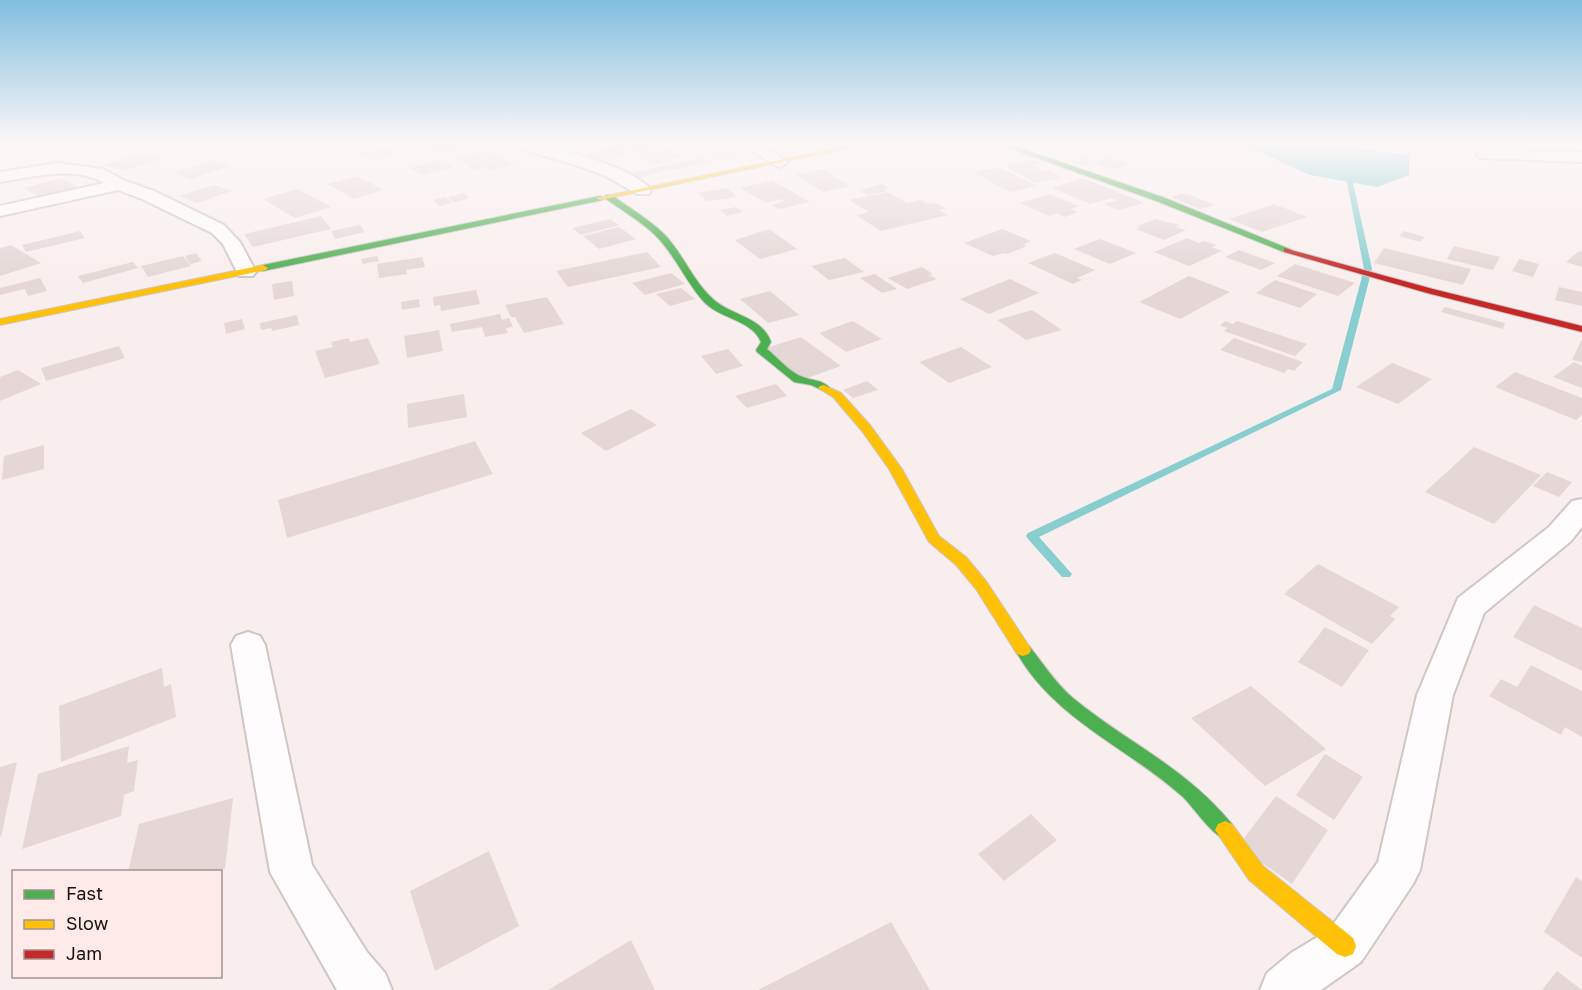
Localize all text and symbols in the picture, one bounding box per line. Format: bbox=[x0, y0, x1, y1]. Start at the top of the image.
legend bbox=[12, 870, 222, 978]
text: Fast bbox=[66, 882, 103, 904]
text: Slow bbox=[66, 912, 109, 934]
text: Jam bbox=[66, 942, 102, 964]

